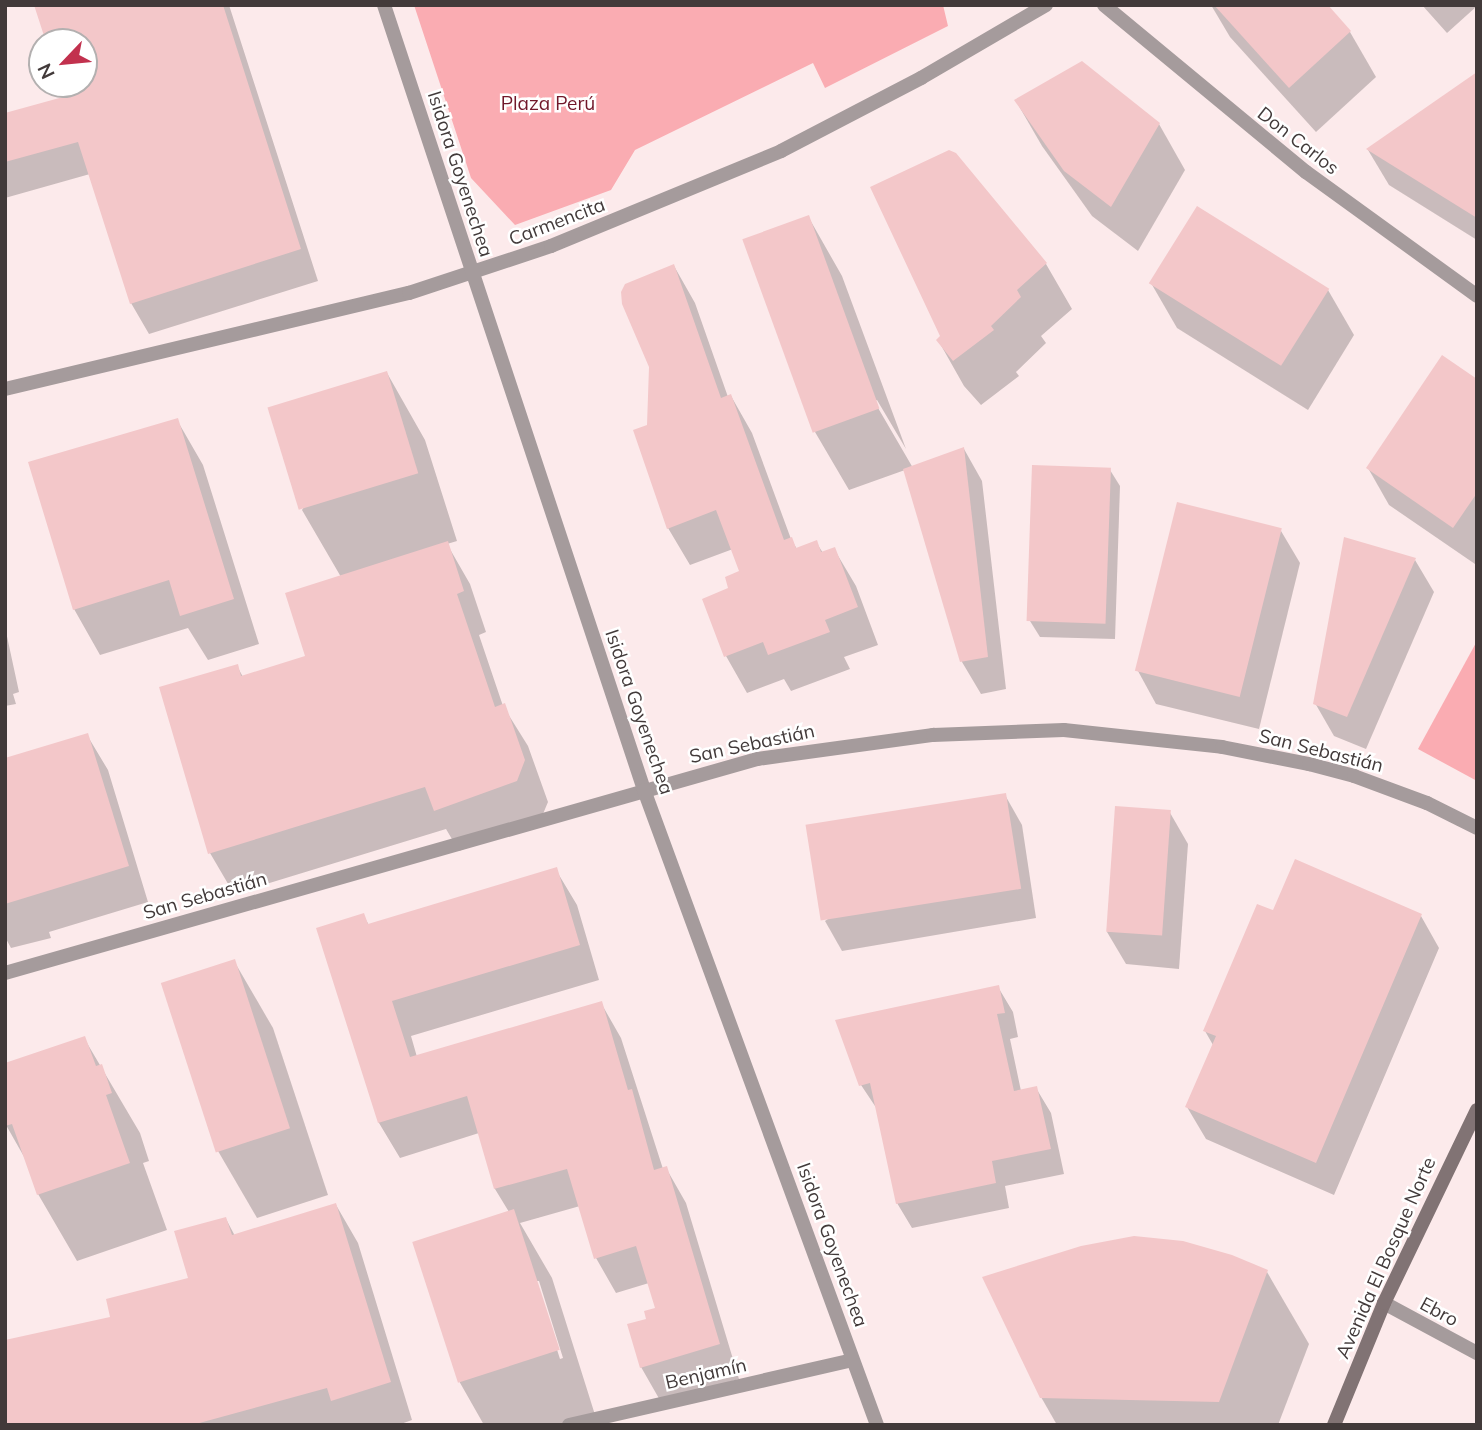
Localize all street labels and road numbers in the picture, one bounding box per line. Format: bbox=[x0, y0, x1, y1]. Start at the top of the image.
street label: Isidora Goyenechea bbox=[422, 88, 498, 260]
street label: Don Carlos bbox=[1253, 102, 1343, 180]
street label: Carmencita bbox=[506, 193, 608, 251]
street label: Isidora Goyenechea bbox=[600, 627, 678, 797]
street label: San Sebastián bbox=[687, 720, 817, 768]
street label: San Sebastián bbox=[1256, 725, 1386, 777]
street label: San Sebastián bbox=[141, 867, 269, 925]
street label: Avenida El Bosque Norte bbox=[1331, 1154, 1441, 1362]
street label: Isidora Goyenechea bbox=[792, 1160, 872, 1330]
street label: Ebro bbox=[1416, 1292, 1462, 1332]
street label: Benjamín bbox=[663, 1354, 749, 1394]

